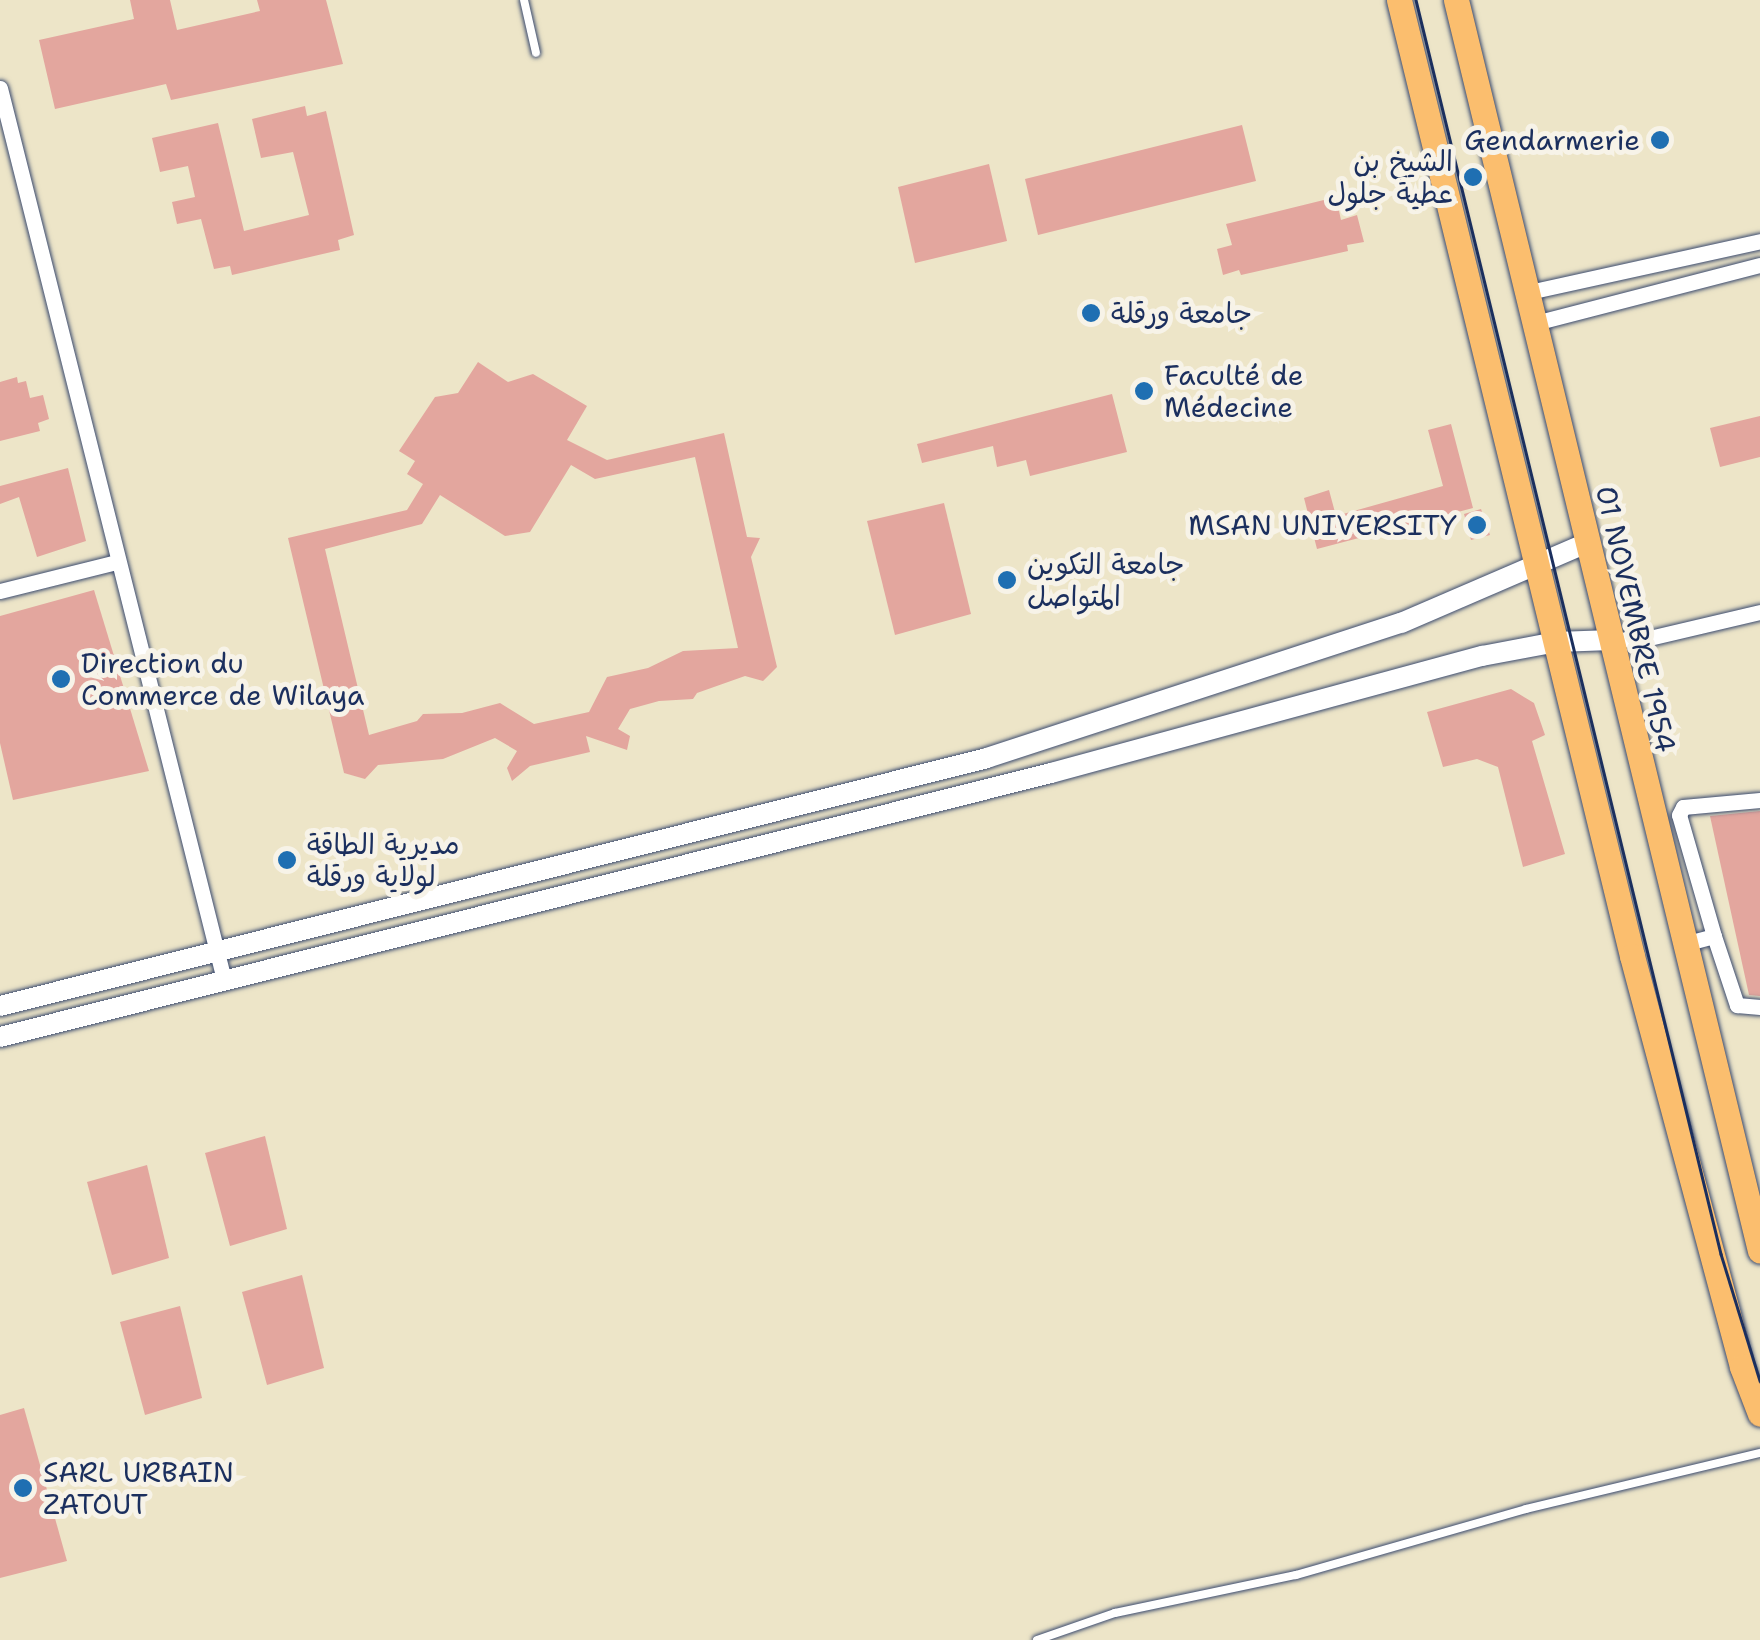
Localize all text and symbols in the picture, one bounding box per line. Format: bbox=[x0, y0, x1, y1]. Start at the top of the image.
place label: Gendarmerie bbox=[1464, 123, 1640, 157]
marker: Gendarmerie bbox=[1649, 129, 1671, 151]
place label: الشيخ بن عطية جلول bbox=[1327, 144, 1453, 210]
marker: الشيخ بن عطية جلول bbox=[1462, 166, 1484, 188]
place label: جامعة ورقلة bbox=[1111, 296, 1252, 330]
marker: جامعة ورقلة bbox=[1080, 302, 1102, 324]
place label: Faculté de Médecine bbox=[1164, 358, 1303, 424]
marker: Faculté de Médecine bbox=[1133, 380, 1155, 402]
street label: 01 NOVEMBRE 1954 bbox=[1589, 482, 1683, 756]
place label: MSAN UNIVERSITY bbox=[1188, 508, 1457, 542]
marker: MSAN UNIVERSITY bbox=[1466, 514, 1488, 536]
place label: جامعة التكوين المتواصل bbox=[1027, 547, 1184, 613]
marker: جامعة التكوين المتواصل bbox=[996, 569, 1018, 591]
place label: Direction du Commerce de Wilaya bbox=[81, 646, 365, 712]
marker: Direction du Commerce de Wilaya bbox=[50, 668, 72, 690]
place label: مديرية الطاقة لولاية ورقلة bbox=[307, 827, 460, 893]
marker: مديرية الطاقة لولاية ورقلة bbox=[276, 849, 298, 871]
place label: SARL URBAIN ZATOUT bbox=[43, 1455, 234, 1521]
marker: SARL URBAIN ZATOUT bbox=[12, 1477, 34, 1499]

